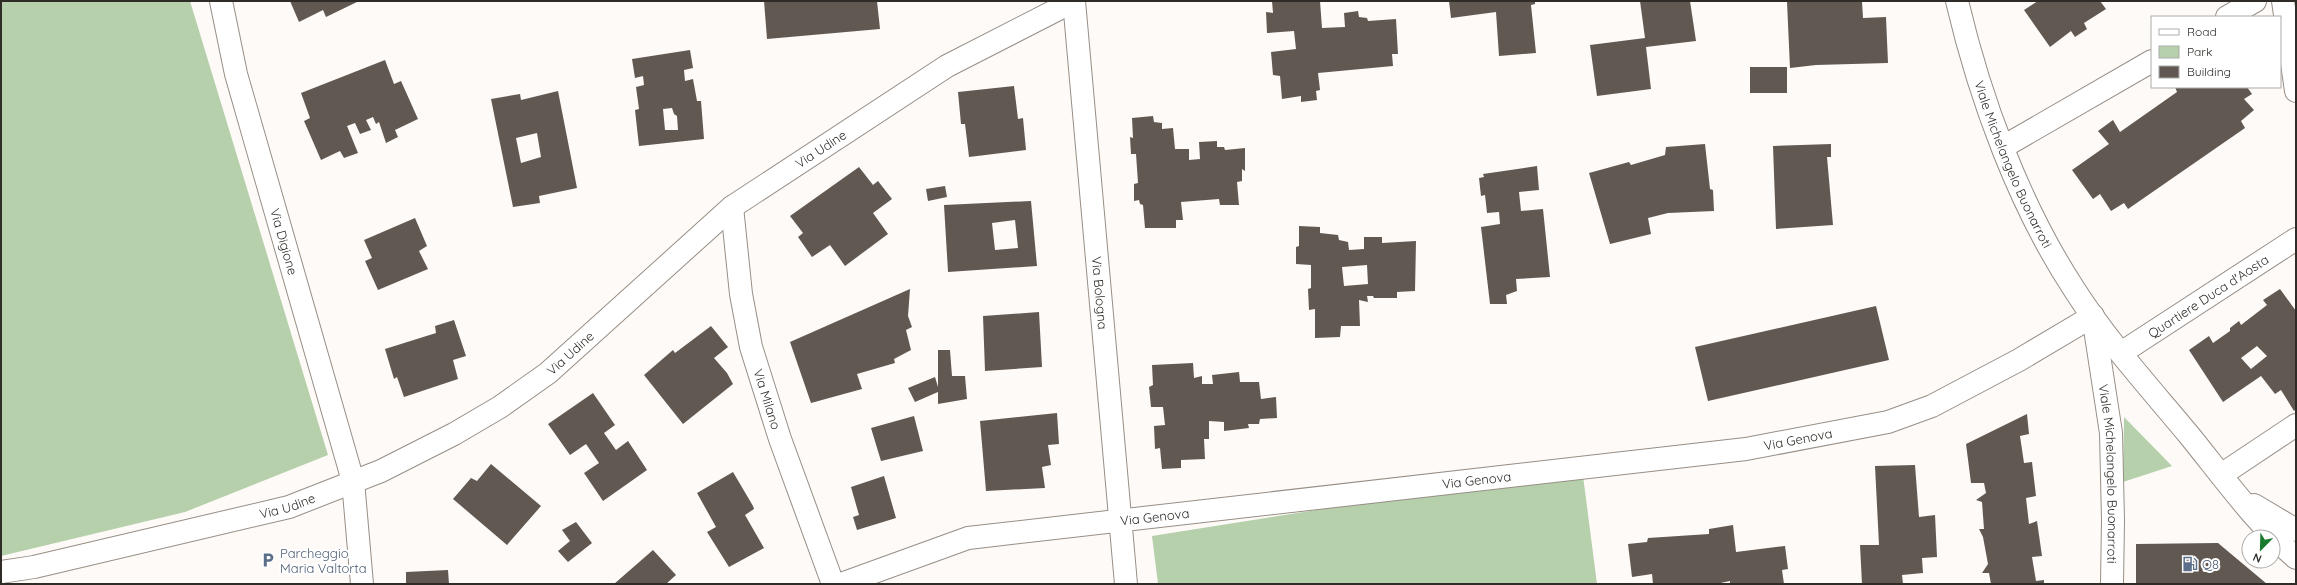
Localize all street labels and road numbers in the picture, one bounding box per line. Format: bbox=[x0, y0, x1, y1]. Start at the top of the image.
street label: Viale Michelangelo Buonarroti bbox=[1971, 79, 2056, 251]
street label: Via Udine bbox=[792, 126, 849, 171]
street label: Via Digione bbox=[267, 206, 301, 277]
street label: Quartiere Duca d'Aosta bbox=[2145, 251, 2271, 341]
street label: Via Bologna bbox=[1089, 256, 1111, 330]
street label: Via Udine bbox=[543, 328, 597, 378]
street label: Via Milano bbox=[750, 367, 785, 432]
street label: Viale Michelangelo Buonarroti bbox=[2096, 383, 2121, 564]
street label: Via Genova bbox=[1762, 425, 1833, 453]
street label: Via Genova bbox=[1441, 468, 1512, 492]
street label: Via Udine bbox=[258, 490, 318, 522]
street label: Via Genova bbox=[1119, 505, 1190, 529]

